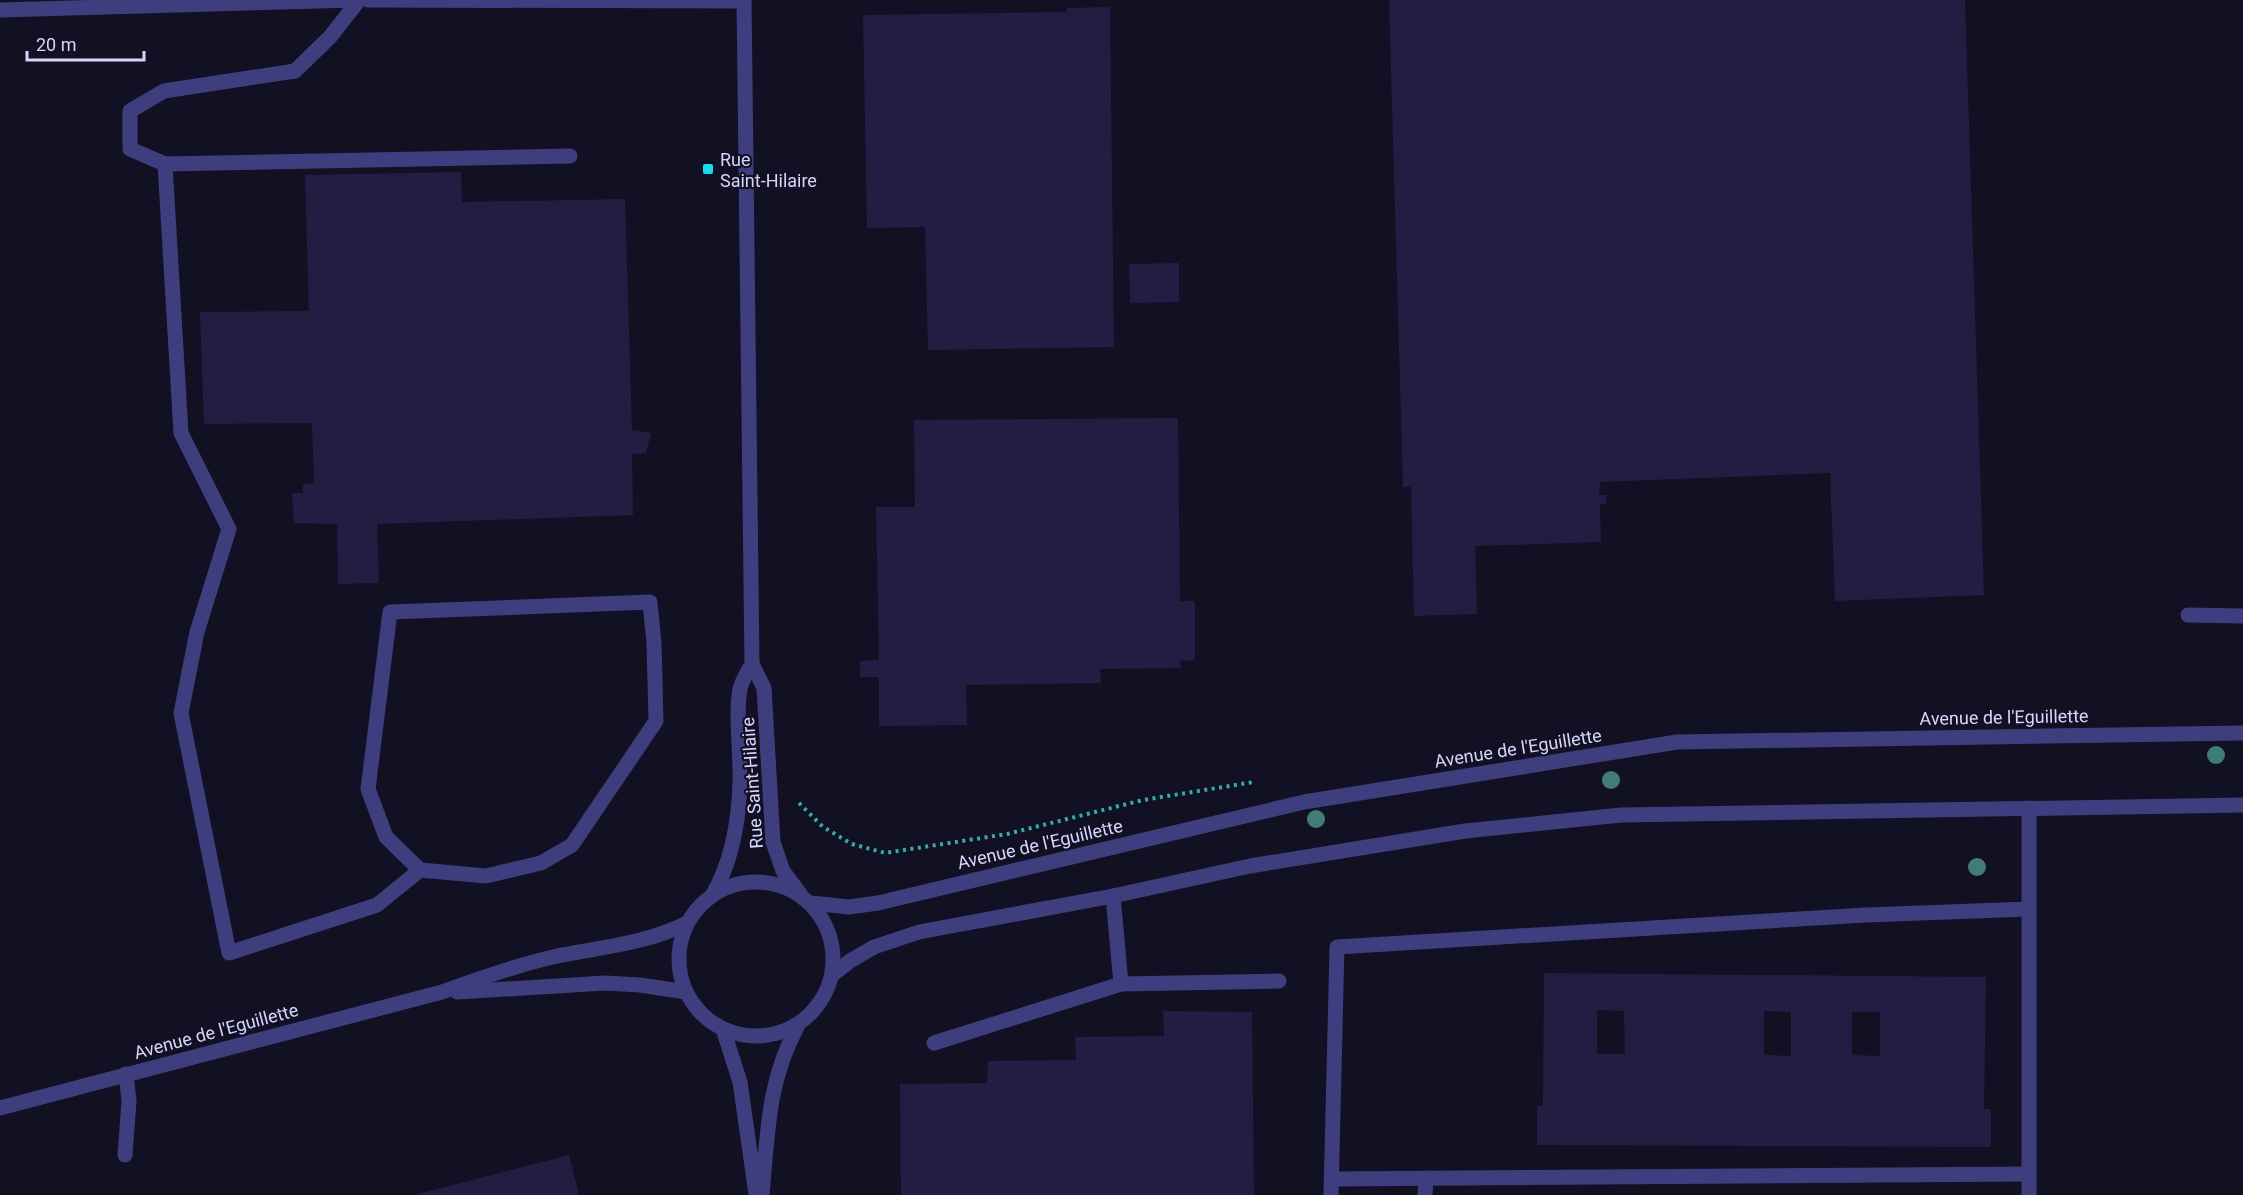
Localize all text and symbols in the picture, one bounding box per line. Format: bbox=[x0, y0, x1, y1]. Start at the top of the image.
scale bar bbox=[27, 24, 144, 62]
text: 20 m bbox=[36, 34, 76, 55]
place label: Rue Saint-Hilaire bbox=[720, 149, 817, 191]
marker: Rue Saint-Hilaire bbox=[701, 162, 715, 176]
street label: Avenue de l'Eguillette bbox=[1919, 705, 2089, 729]
street label: Rue Saint-Hilaire bbox=[737, 716, 767, 850]
street label: Avenue de l'Eguillette bbox=[1433, 724, 1603, 772]
street label: Avenue de l'Eguillette bbox=[955, 815, 1125, 873]
street label: Avenue de l'Eguillette bbox=[132, 999, 300, 1063]

